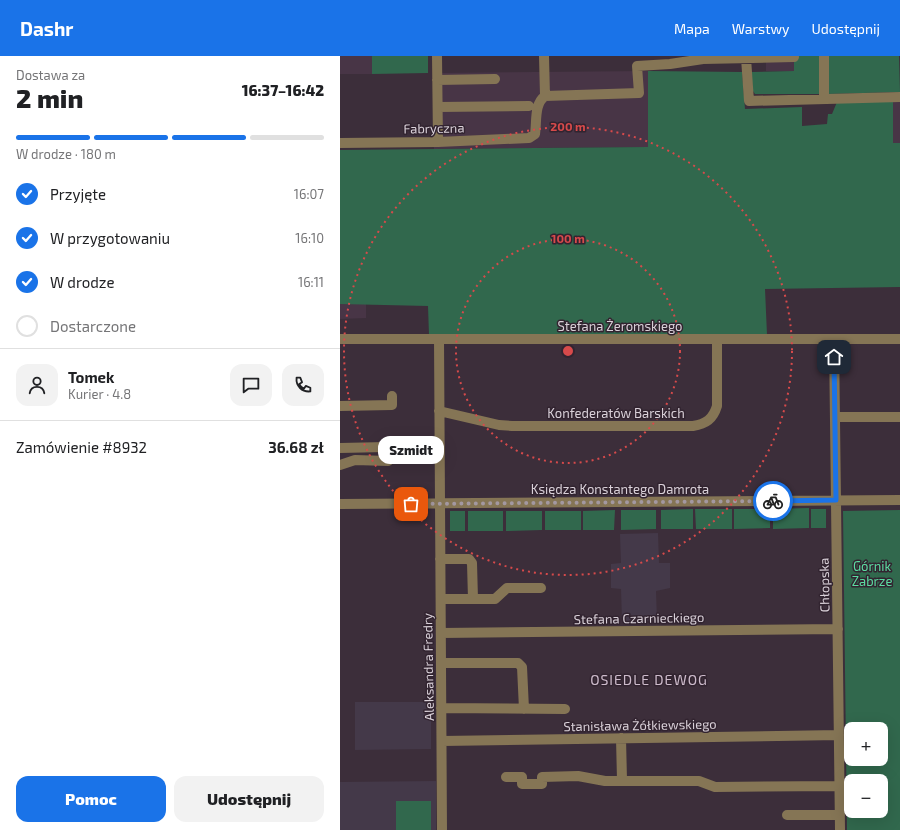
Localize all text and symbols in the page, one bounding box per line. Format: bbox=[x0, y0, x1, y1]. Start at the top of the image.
text: Dashr bbox=[20, 17, 73, 40]
text: Mapa bbox=[674, 20, 710, 37]
text: Warstwy bbox=[732, 20, 790, 37]
text: Udostępnij bbox=[812, 20, 880, 37]
text: Dostawa za bbox=[16, 67, 85, 83]
text: 16:37–16:42 bbox=[242, 81, 324, 99]
text: 2 min bbox=[16, 82, 83, 113]
street label: Fabryczna bbox=[403, 119, 465, 137]
text: 200 m bbox=[550, 119, 586, 133]
text: W drodze · 180 m bbox=[16, 146, 116, 162]
icon: check bbox=[16, 183, 38, 205]
text: Przyjęte bbox=[50, 185, 106, 203]
text: 16:07 bbox=[294, 186, 324, 202]
icon: check bbox=[16, 227, 38, 249]
text: W przygotowaniu bbox=[50, 229, 170, 247]
text: 16:10 bbox=[295, 230, 324, 246]
text: 100 m bbox=[551, 231, 585, 245]
icon: check bbox=[16, 271, 38, 293]
text: W drodze bbox=[50, 273, 115, 291]
text: 16:11 bbox=[298, 274, 324, 290]
text: Dostarczone bbox=[50, 317, 136, 335]
street label: Stefana Żeromskiego bbox=[558, 318, 682, 334]
pin bbox=[817, 340, 851, 374]
centre of rings bbox=[561, 344, 575, 358]
icon: home bbox=[823, 346, 845, 368]
button: person bbox=[16, 364, 58, 406]
button: chat bbox=[230, 364, 272, 406]
button: phone bbox=[282, 364, 324, 406]
text: Tomek bbox=[68, 368, 114, 386]
text: Kurier · 4.8 bbox=[68, 386, 131, 402]
street label: Konfederatów Barskich bbox=[547, 405, 685, 421]
callout: Szmidt bbox=[378, 436, 444, 464]
text: Zamówienie #8932 bbox=[16, 438, 147, 456]
text: 36.68 zł bbox=[268, 438, 324, 456]
text: Szmidt bbox=[389, 442, 433, 458]
street label: Księdza Konstantego Damrota bbox=[531, 481, 709, 497]
courier bbox=[753, 481, 793, 521]
pin bbox=[394, 487, 428, 521]
icon: bike bbox=[762, 490, 784, 512]
icon: bag bbox=[400, 493, 422, 515]
street label: Chłopska bbox=[816, 558, 832, 612]
park label: Górnik Zabrze bbox=[852, 558, 892, 589]
street label: Stefana Czarnieckiego bbox=[574, 609, 704, 627]
street label: Aleksandra Fredry bbox=[419, 613, 437, 721]
district label: OSIEDLE DEWOG bbox=[590, 671, 708, 688]
street label: Stanisława Żółkiewskiego bbox=[563, 716, 717, 734]
map controls bbox=[844, 722, 888, 818]
button: + bbox=[844, 722, 888, 766]
button: − bbox=[844, 774, 888, 818]
button: Pomoc bbox=[16, 776, 166, 822]
button: Udostępnij bbox=[174, 776, 324, 822]

